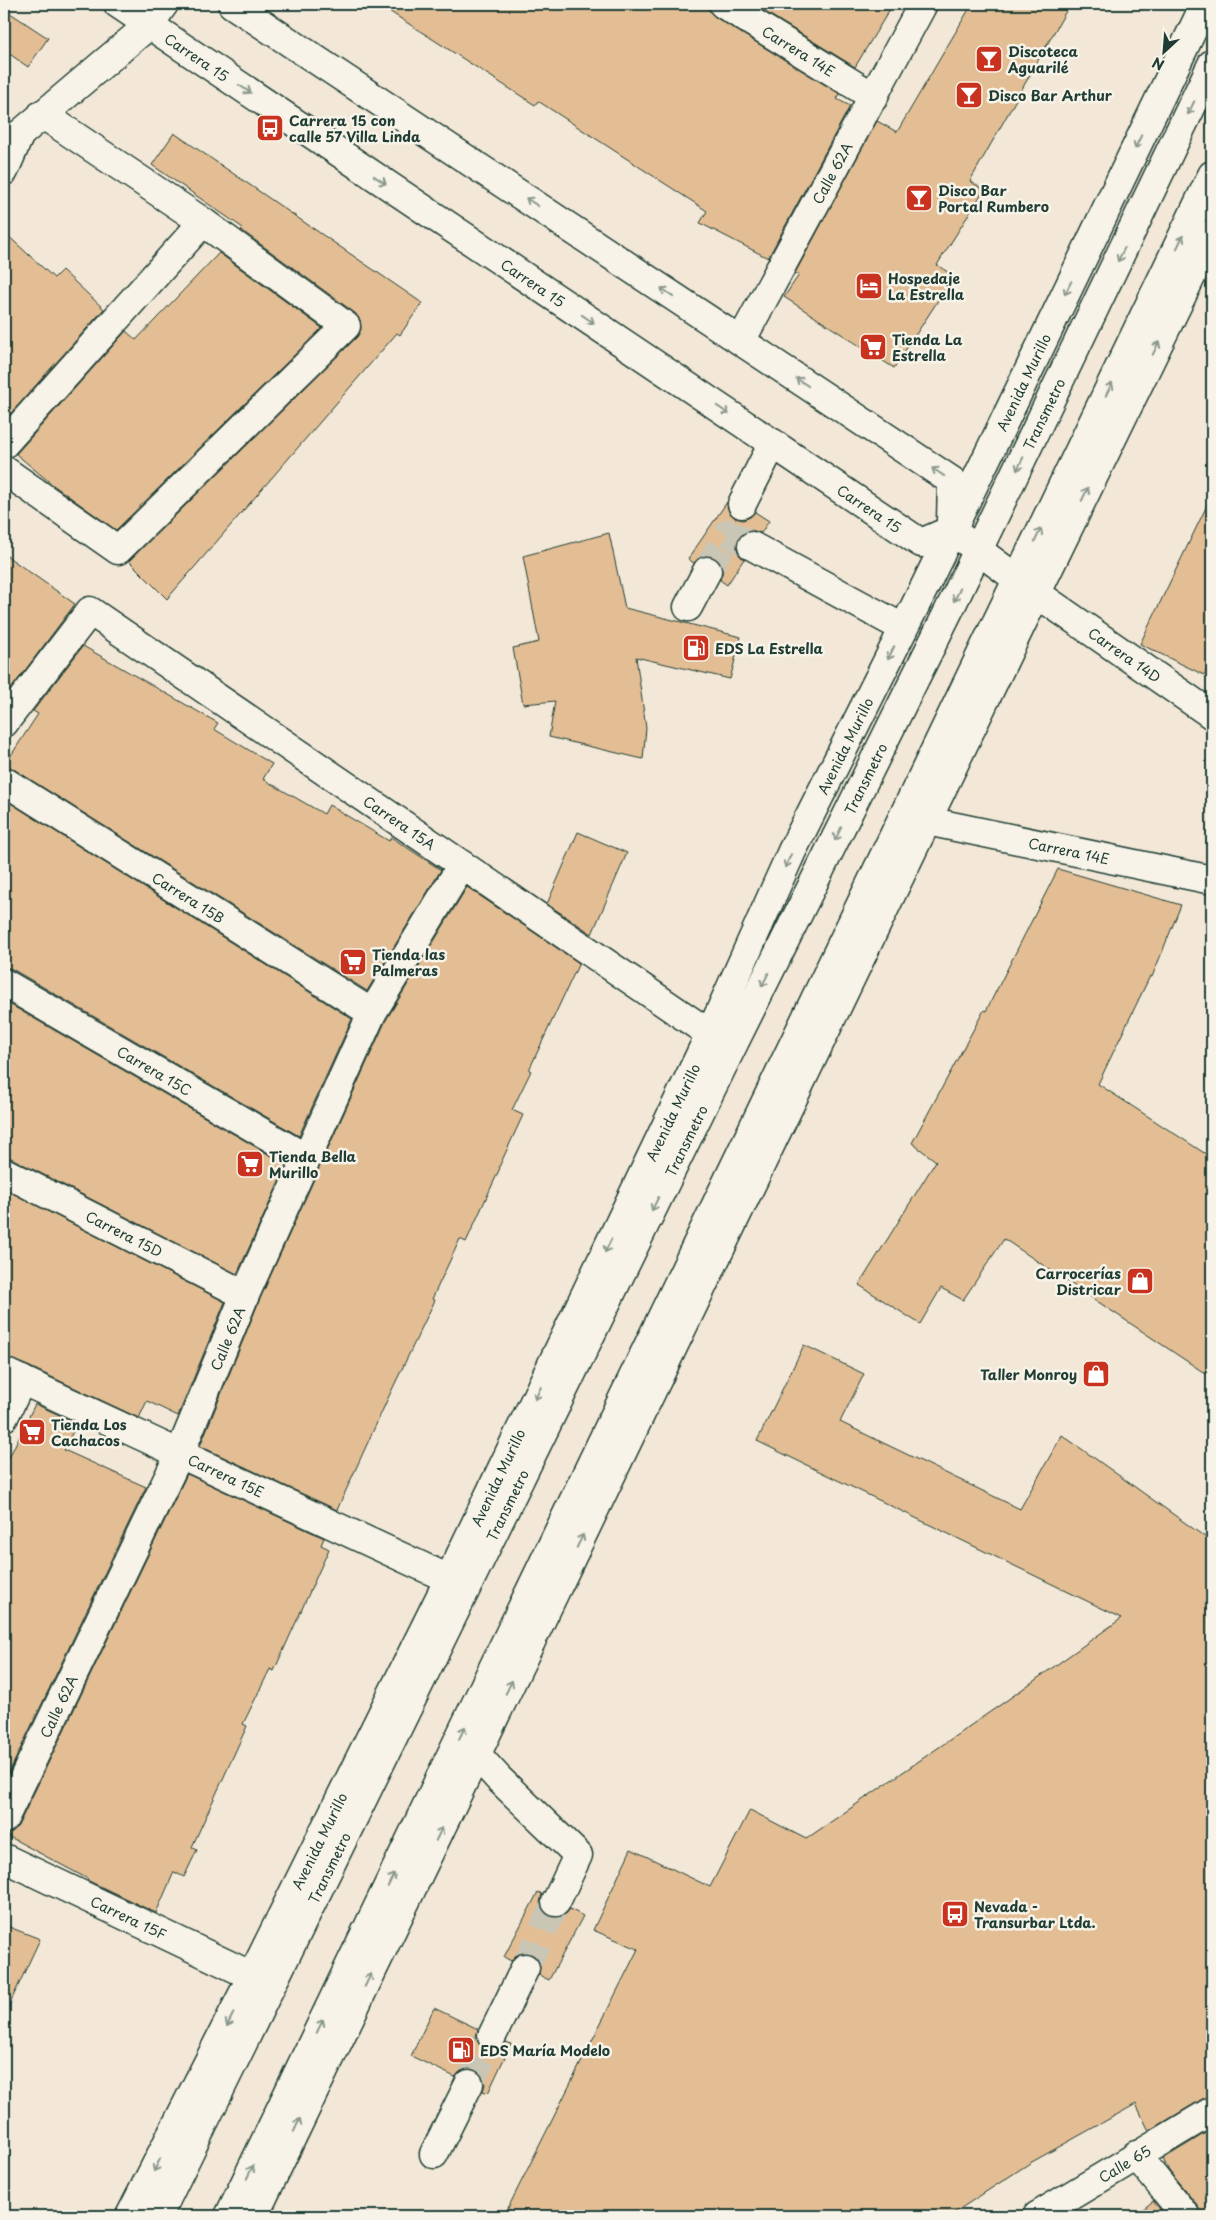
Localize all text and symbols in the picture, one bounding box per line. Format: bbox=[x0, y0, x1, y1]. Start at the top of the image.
street label: Carrera 14E bbox=[758, 20, 839, 81]
street label: Carrera 15 bbox=[160, 28, 233, 86]
north arrow bbox=[1138, 28, 1188, 78]
place label: Discoteca Aguarilé bbox=[1007, 41, 1079, 78]
bar icon: Discoteca Aguarilé bbox=[974, 44, 1004, 74]
text: N bbox=[1148, 52, 1168, 76]
bar icon: Disco Bar Arthur bbox=[954, 80, 984, 110]
one-way arrow bbox=[238, 85, 252, 95]
place label: Disco Bar Arthur bbox=[988, 85, 1113, 106]
one-way arrow bbox=[1186, 100, 1195, 115]
place label: Carrera 15 con calle 57 Villa Linda bbox=[289, 110, 421, 147]
bus stop icon: Carrera 15 con calle 57 Villa Linda bbox=[255, 113, 285, 143]
one-way arrow bbox=[1133, 134, 1143, 149]
street label: Calle 62A bbox=[807, 138, 857, 208]
one-way arrow bbox=[373, 175, 387, 185]
place label: Disco Bar Portal Rumbero bbox=[938, 180, 1049, 217]
bar icon: Disco Bar Portal Rumbero bbox=[904, 183, 934, 213]
one-way arrow bbox=[525, 197, 539, 207]
one-way arrow bbox=[1175, 235, 1185, 250]
one-way arrow bbox=[1115, 247, 1125, 262]
street label: Carrera 15 bbox=[497, 253, 570, 312]
place label: Hospedaje La Estrella bbox=[888, 268, 965, 305]
hotel icon: Hospedaje La Estrella bbox=[854, 271, 884, 301]
one-way arrow bbox=[1062, 281, 1072, 296]
one-way arrow bbox=[660, 287, 674, 297]
one-way arrow bbox=[581, 314, 595, 324]
place label: Tienda La Estrella bbox=[892, 329, 963, 366]
street label: Avenida Murillo bbox=[991, 330, 1056, 434]
supermarket icon: Tienda La Estrella bbox=[858, 332, 888, 362]
one-way arrow bbox=[1152, 341, 1161, 356]
street label: Transmetro bbox=[1017, 374, 1070, 453]
one-way arrow bbox=[796, 377, 810, 387]
one-way arrow bbox=[1104, 381, 1114, 396]
one-way arrow bbox=[716, 405, 730, 415]
one-way arrow bbox=[1014, 456, 1024, 471]
one-way arrow bbox=[931, 467, 945, 477]
street label: Carrera 15 bbox=[833, 479, 906, 538]
one-way arrow bbox=[1081, 487, 1090, 502]
one-way arrow bbox=[1034, 528, 1043, 543]
one-way arrow bbox=[952, 587, 962, 602]
street label: Carrera 14D bbox=[1084, 622, 1165, 687]
fuel station icon: EDS La Estrella bbox=[681, 633, 711, 663]
place label: EDS La Estrella bbox=[715, 638, 823, 659]
one-way arrow bbox=[886, 645, 895, 660]
street label: Avenida Murillo bbox=[812, 693, 878, 798]
street label: Transmetro bbox=[839, 739, 892, 818]
street label: Carrera 15A bbox=[359, 790, 440, 855]
one-way arrow bbox=[833, 826, 842, 841]
street label: Carrera 14E bbox=[1026, 832, 1111, 869]
one-way arrow bbox=[783, 853, 792, 868]
street label: Carrera 15B bbox=[148, 867, 229, 928]
place label: Tienda las Palmeras bbox=[372, 944, 446, 981]
supermarket icon: Tienda las Palmeras bbox=[338, 947, 368, 977]
one-way arrow bbox=[760, 972, 770, 987]
street label: Carrera 15C bbox=[113, 1040, 196, 1100]
street label: Avenida Murillo bbox=[640, 1060, 705, 1165]
street label: Transmetro bbox=[660, 1101, 713, 1180]
place label: Tienda Bella Murillo bbox=[269, 1146, 357, 1183]
supermarket icon: Tienda Bella Murillo bbox=[235, 1149, 265, 1179]
one-way arrow bbox=[650, 1196, 659, 1211]
street label: Carrera 15D bbox=[82, 1205, 166, 1262]
one-way arrow bbox=[603, 1238, 612, 1253]
place label: Carrocerías Districar bbox=[1035, 1263, 1122, 1300]
shop icon: Carrocerías Districar bbox=[1125, 1266, 1155, 1296]
street label: Calle 62A bbox=[205, 1303, 250, 1374]
shop icon: Taller Monroy bbox=[1081, 1359, 1111, 1389]
place label: Taller Monroy bbox=[980, 1364, 1077, 1385]
one-way arrow bbox=[533, 1385, 542, 1400]
place label: Tienda Los Cachacos bbox=[51, 1414, 127, 1451]
supermarket icon: Tienda Los Cachacos bbox=[17, 1417, 47, 1447]
street label: Avenida Murillo bbox=[465, 1425, 530, 1530]
street label: Carrera 15E bbox=[185, 1449, 268, 1502]
street label: Transmetro bbox=[481, 1466, 534, 1544]
one-way arrow bbox=[576, 1534, 585, 1549]
street label: Calle 62A bbox=[34, 1671, 82, 1741]
one-way arrow bbox=[505, 1680, 515, 1695]
one-way arrow bbox=[457, 1726, 467, 1741]
street label: Avenida Murillo bbox=[286, 1789, 352, 1893]
one-way arrow bbox=[435, 1827, 444, 1842]
street label: Transmetro bbox=[303, 1828, 356, 1907]
one-way arrow bbox=[387, 1873, 396, 1888]
street label: Carrera 15F bbox=[87, 1890, 170, 1944]
place label: Nevada - Transurbar Ltda. bbox=[974, 1896, 1096, 1933]
bus stop icon: Nevada - Transurbar Ltda. bbox=[940, 1899, 970, 1929]
one-way arrow bbox=[364, 1973, 373, 1988]
one-way arrow bbox=[225, 2012, 234, 2027]
one-way arrow bbox=[316, 2019, 326, 2034]
fuel station icon: EDS María Modelo bbox=[446, 2035, 476, 2065]
place label: EDS María Modelo bbox=[480, 2040, 610, 2061]
one-way arrow bbox=[293, 2118, 303, 2133]
street label: Calle 65 bbox=[1094, 2140, 1155, 2187]
one-way arrow bbox=[152, 2157, 162, 2172]
one-way arrow bbox=[246, 2165, 255, 2180]

